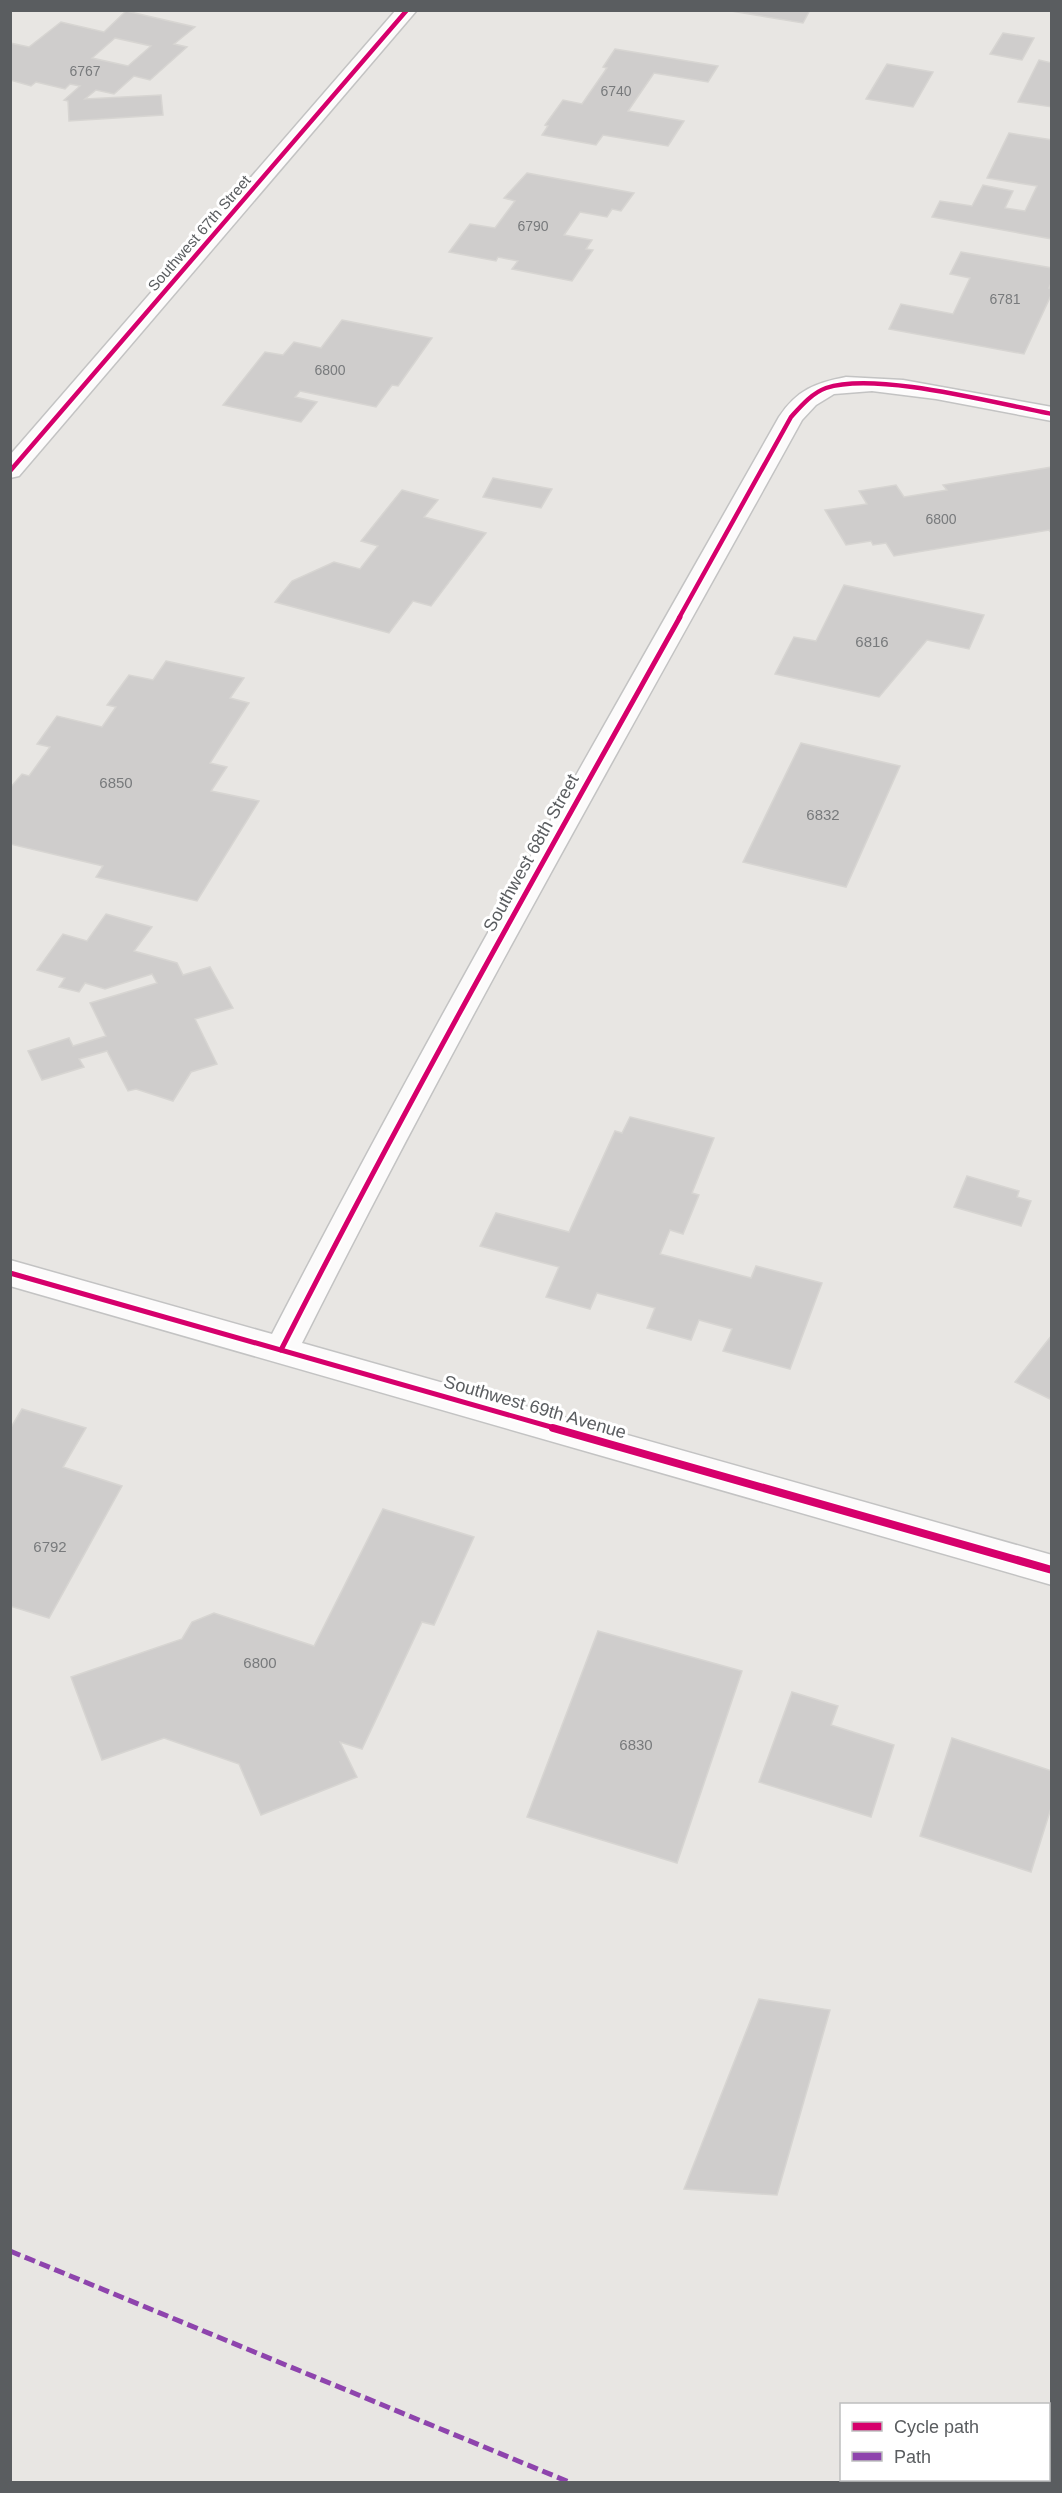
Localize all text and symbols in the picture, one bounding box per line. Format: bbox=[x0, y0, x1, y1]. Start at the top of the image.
house number: 6767 bbox=[69, 63, 101, 79]
house number: 6740 bbox=[600, 83, 632, 99]
street label: Southwest 67th Street bbox=[144, 171, 254, 294]
house number: 6790 bbox=[517, 218, 549, 234]
house number: 6781 bbox=[989, 291, 1021, 307]
house number: 6800 bbox=[314, 362, 346, 378]
house number: 6800 bbox=[925, 511, 957, 527]
house number: 6816 bbox=[855, 633, 889, 650]
street label: Southwest 68th Street bbox=[479, 771, 583, 935]
house number: 6850 bbox=[99, 774, 133, 791]
house number: 6832 bbox=[806, 806, 840, 823]
street label: Southwest 69th Avenue bbox=[441, 1371, 629, 1443]
house number: 6792 bbox=[33, 1538, 67, 1555]
house number: 6800 bbox=[243, 1654, 277, 1671]
house number: 6830 bbox=[619, 1736, 653, 1753]
legend bbox=[840, 2403, 1050, 2481]
text: Cycle path bbox=[894, 2417, 979, 2437]
text: Path bbox=[894, 2447, 931, 2467]

